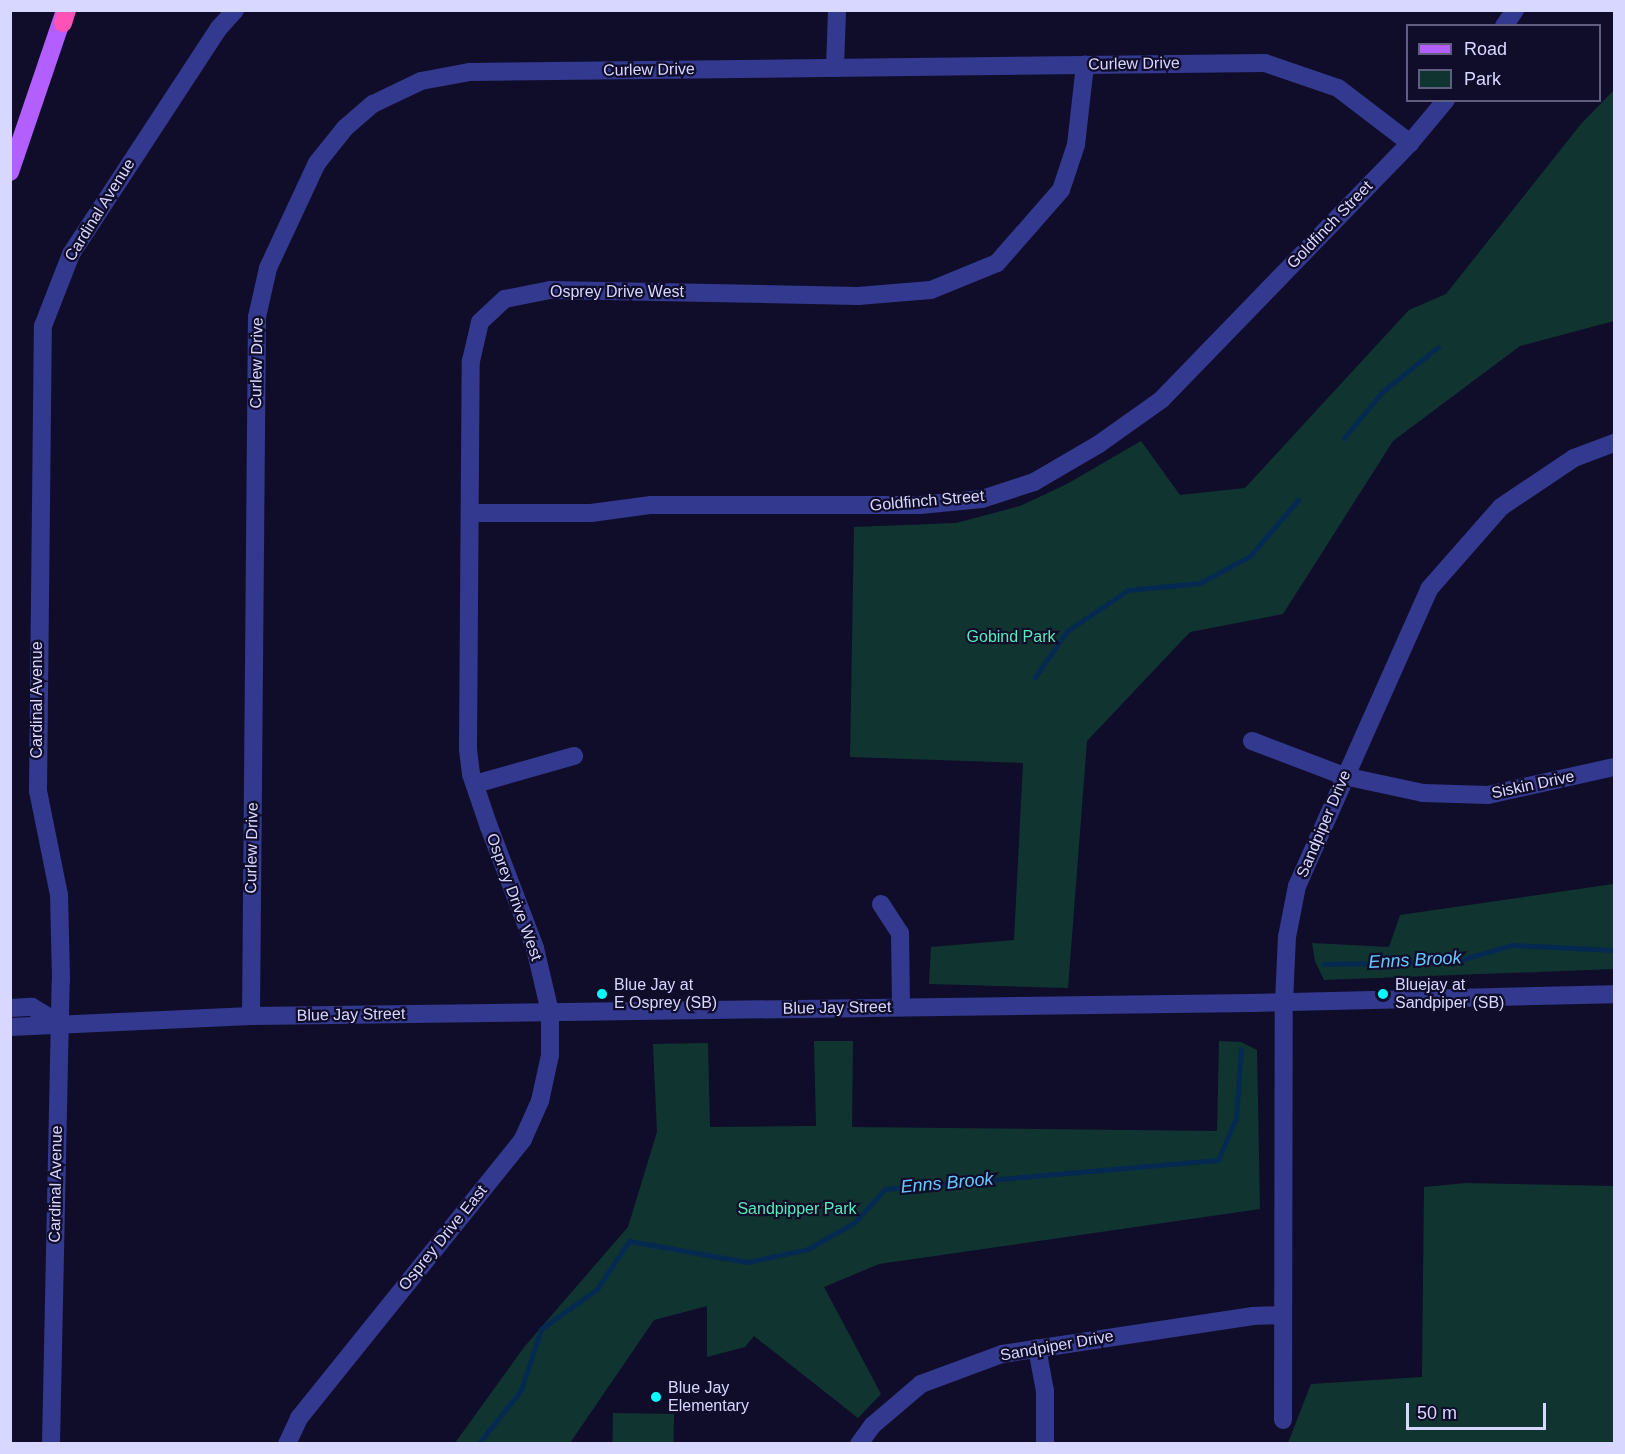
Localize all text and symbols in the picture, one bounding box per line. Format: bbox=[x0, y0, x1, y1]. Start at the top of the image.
legend bbox=[1406, 24, 1601, 102]
text: Road bbox=[1464, 39, 1507, 59]
street label: Curlew Drive bbox=[1088, 54, 1180, 74]
street label: Curlew Drive bbox=[603, 60, 695, 80]
text: Park bbox=[1464, 69, 1501, 89]
street label: Cardinal Avenue bbox=[61, 155, 139, 265]
street label: Goldfinch Street bbox=[1283, 177, 1377, 273]
street label: Osprey Drive West bbox=[550, 282, 684, 302]
street label: Curlew Drive bbox=[247, 317, 267, 409]
street label: Goldfinch Street bbox=[869, 486, 985, 516]
park label: Gobind Park bbox=[967, 627, 1055, 647]
street label: Cardinal Avenue bbox=[27, 641, 47, 759]
street label: Sandpiper Drive bbox=[1293, 767, 1355, 881]
street label: Siskin Drive bbox=[1490, 767, 1576, 803]
street label: Curlew Drive bbox=[242, 802, 262, 894]
street label: Osprey Drive West bbox=[482, 831, 546, 963]
water label: Enns Brook bbox=[1368, 947, 1462, 973]
place label: Blue Jay at E Osprey (SB) bbox=[614, 975, 717, 1013]
place label: Bluejay at Sandpiper (SB) bbox=[1395, 975, 1504, 1013]
marker: Blue Jay at E Osprey (SB) bbox=[595, 987, 609, 1001]
marker: Bluejay at Sandpiper (SB) bbox=[1376, 987, 1390, 1001]
street label: Blue Jay Street bbox=[783, 997, 891, 1019]
street label: Blue Jay Street bbox=[297, 1004, 405, 1026]
street label: Cardinal Avenue bbox=[45, 1125, 67, 1243]
water label: Enns Brook bbox=[900, 1168, 994, 1198]
street label: Osprey Drive East bbox=[395, 1182, 491, 1294]
park label: Sandpipper Park bbox=[737, 1199, 857, 1219]
street label: Sandpiper Drive bbox=[999, 1327, 1115, 1365]
place label: Blue Jay Elementary bbox=[668, 1378, 749, 1416]
marker: Blue Jay Elementary bbox=[649, 1390, 663, 1404]
scale bar bbox=[1409, 1391, 1548, 1429]
text: 50 m bbox=[1417, 1403, 1457, 1423]

